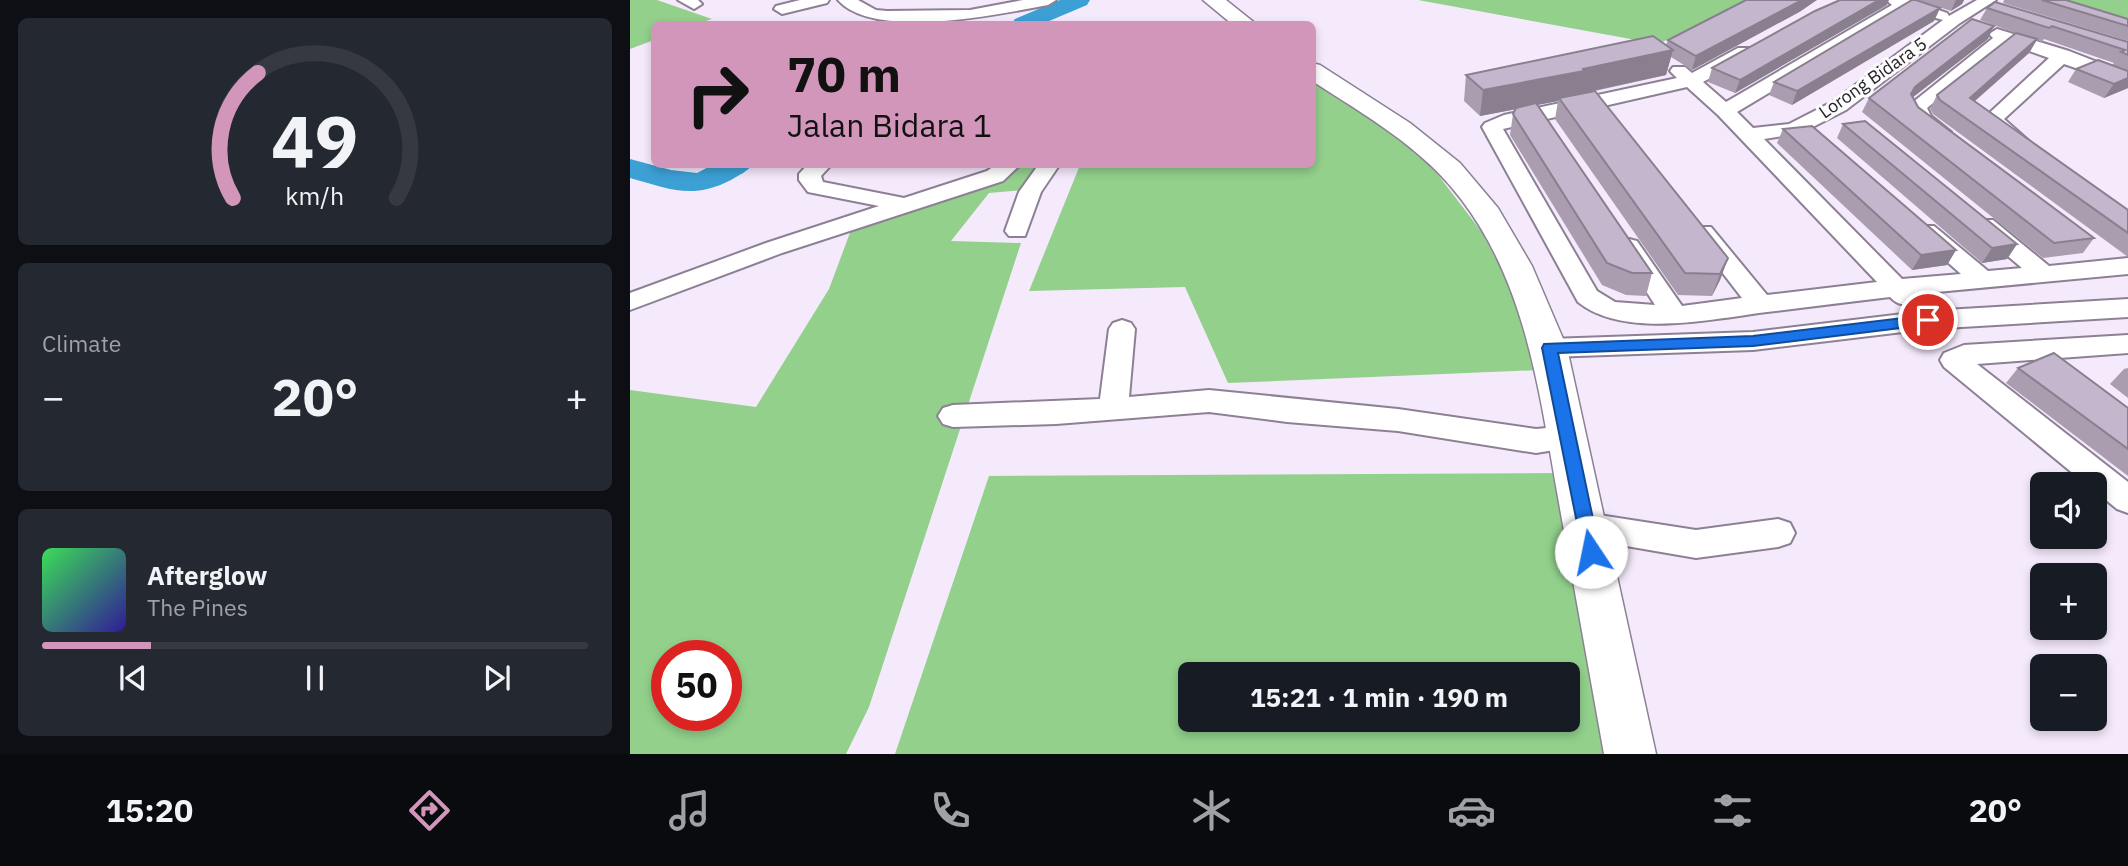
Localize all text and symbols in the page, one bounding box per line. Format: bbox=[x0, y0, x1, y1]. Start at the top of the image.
street label: Lorong Bidara 5 bbox=[1814, 32, 1931, 123]
text: 70 m bbox=[787, 42, 901, 105]
icon: right bbox=[672, 49, 763, 140]
text: 49 bbox=[271, 93, 359, 188]
text: Jalan Bidara 1 bbox=[787, 104, 992, 146]
text: km/h bbox=[286, 178, 344, 211]
pin bbox=[1898, 290, 1958, 350]
icon: arrive bbox=[1909, 301, 1947, 339]
text: Climate bbox=[42, 328, 121, 358]
text: 20° bbox=[272, 363, 358, 430]
text: − bbox=[42, 372, 65, 421]
text: + bbox=[565, 372, 588, 421]
map controls bbox=[2030, 472, 2107, 731]
button: sound bbox=[2030, 472, 2107, 549]
position arrow bbox=[1554, 515, 1628, 589]
text: Afterglow bbox=[147, 558, 267, 592]
button: + bbox=[2030, 563, 2107, 640]
text: The Pines bbox=[147, 592, 248, 622]
speed limit sign: 50 bbox=[651, 640, 742, 731]
button: − bbox=[2030, 654, 2107, 731]
icon: previous bbox=[114, 659, 152, 697]
icon: pause bbox=[296, 659, 334, 697]
icon: next bbox=[478, 659, 516, 697]
text: 15:21 · 1 min · 190 m bbox=[1250, 680, 1508, 714]
icon: directions bbox=[405, 786, 454, 835]
icon: music bbox=[665, 786, 714, 835]
icon: phone bbox=[926, 786, 975, 835]
icon: climate bbox=[1187, 786, 1236, 835]
icon: car bbox=[1447, 786, 1496, 835]
icon: filters bbox=[1708, 786, 1757, 835]
text: 15:20 bbox=[106, 789, 193, 831]
text: 20° bbox=[1969, 789, 2022, 831]

